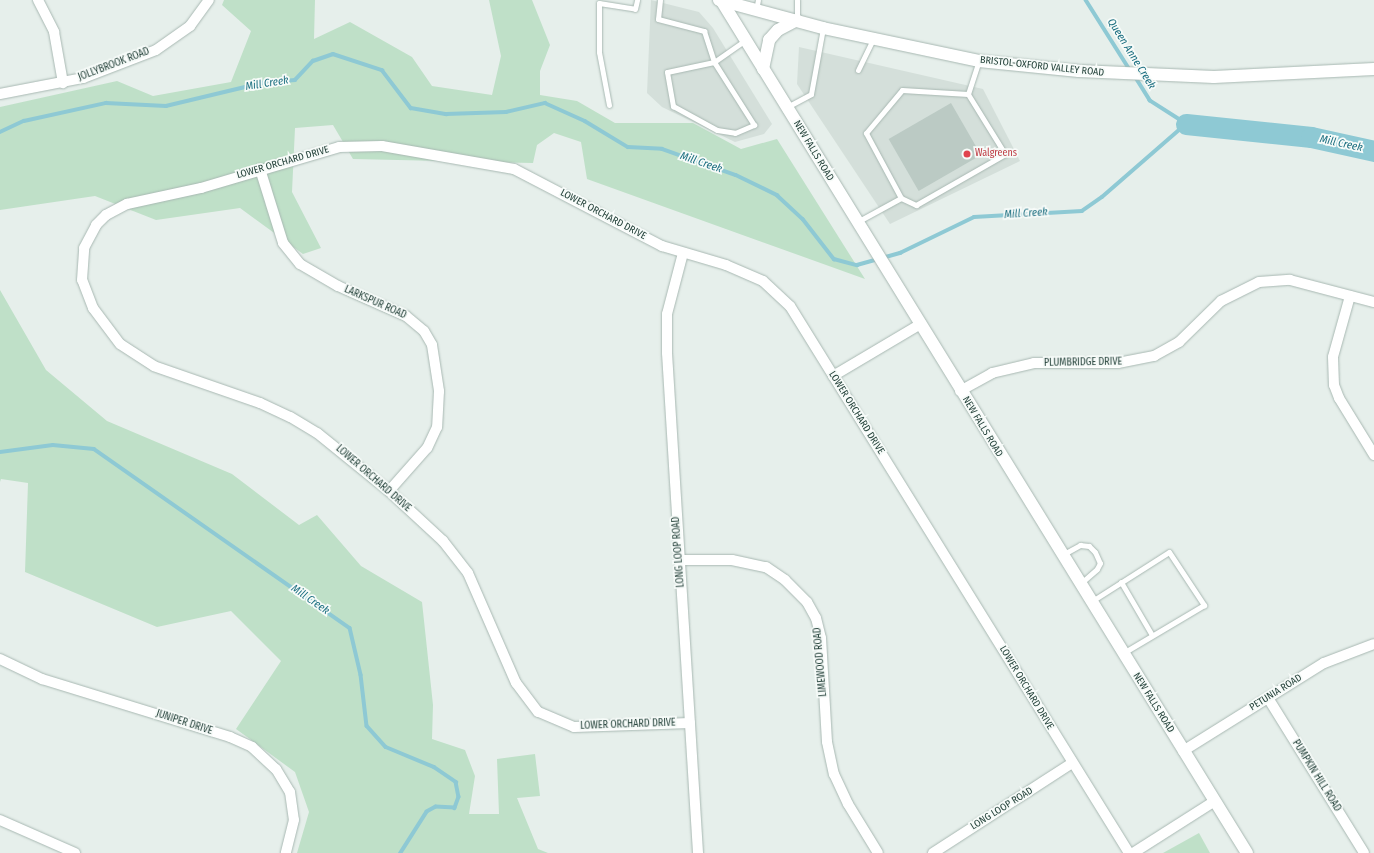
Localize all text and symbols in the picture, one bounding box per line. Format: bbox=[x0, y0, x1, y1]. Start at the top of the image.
water label: Queen Anne Creek bbox=[1104, 16, 1158, 92]
street label: JOLLYBROOK ROAD bbox=[77, 46, 151, 84]
street label: BRISTOL-OXFORD VALLEY ROAD bbox=[979, 55, 1105, 79]
water label: Mill Creek bbox=[244, 74, 290, 94]
street label: NEW FALLS ROAD bbox=[790, 119, 836, 183]
water label: Mill Creek bbox=[1318, 133, 1364, 155]
street label: LOWER ORCHARD DRIVE bbox=[235, 144, 331, 182]
place label: Walgreens bbox=[975, 148, 1017, 160]
marker: Walgreens bbox=[962, 149, 972, 159]
water label: Mill Creek bbox=[678, 150, 724, 176]
street label: LOWER ORCHARD DRIVE bbox=[558, 187, 648, 243]
water label: Mill Creek bbox=[1004, 206, 1048, 222]
street label: LARKSPUR ROAD bbox=[342, 284, 408, 322]
street label: PLUMBRIDGE DRIVE bbox=[1044, 356, 1122, 370]
street label: LOWER ORCHARD DRIVE bbox=[826, 369, 886, 457]
street label: NEW FALLS ROAD bbox=[959, 395, 1005, 459]
street label: LOWER ORCHARD DRIVE bbox=[333, 443, 413, 515]
street label: LONG LOOP ROAD bbox=[671, 516, 687, 588]
water label: Mill Creek bbox=[288, 582, 332, 618]
street label: LIMEWOOD ROAD bbox=[812, 627, 830, 697]
street label: LOWER ORCHARD DRIVE bbox=[996, 644, 1056, 732]
street label: NEW FALLS ROAD bbox=[1130, 671, 1176, 735]
street label: PETUNIA ROAD bbox=[1248, 672, 1304, 714]
street label: JUNIPER DRIVE bbox=[154, 708, 214, 738]
street label: LOWER ORCHARD DRIVE bbox=[580, 717, 676, 733]
street label: PUMPKIN HILL ROAD bbox=[1289, 738, 1343, 814]
street label: LONG LOOP ROAD bbox=[969, 785, 1035, 833]

